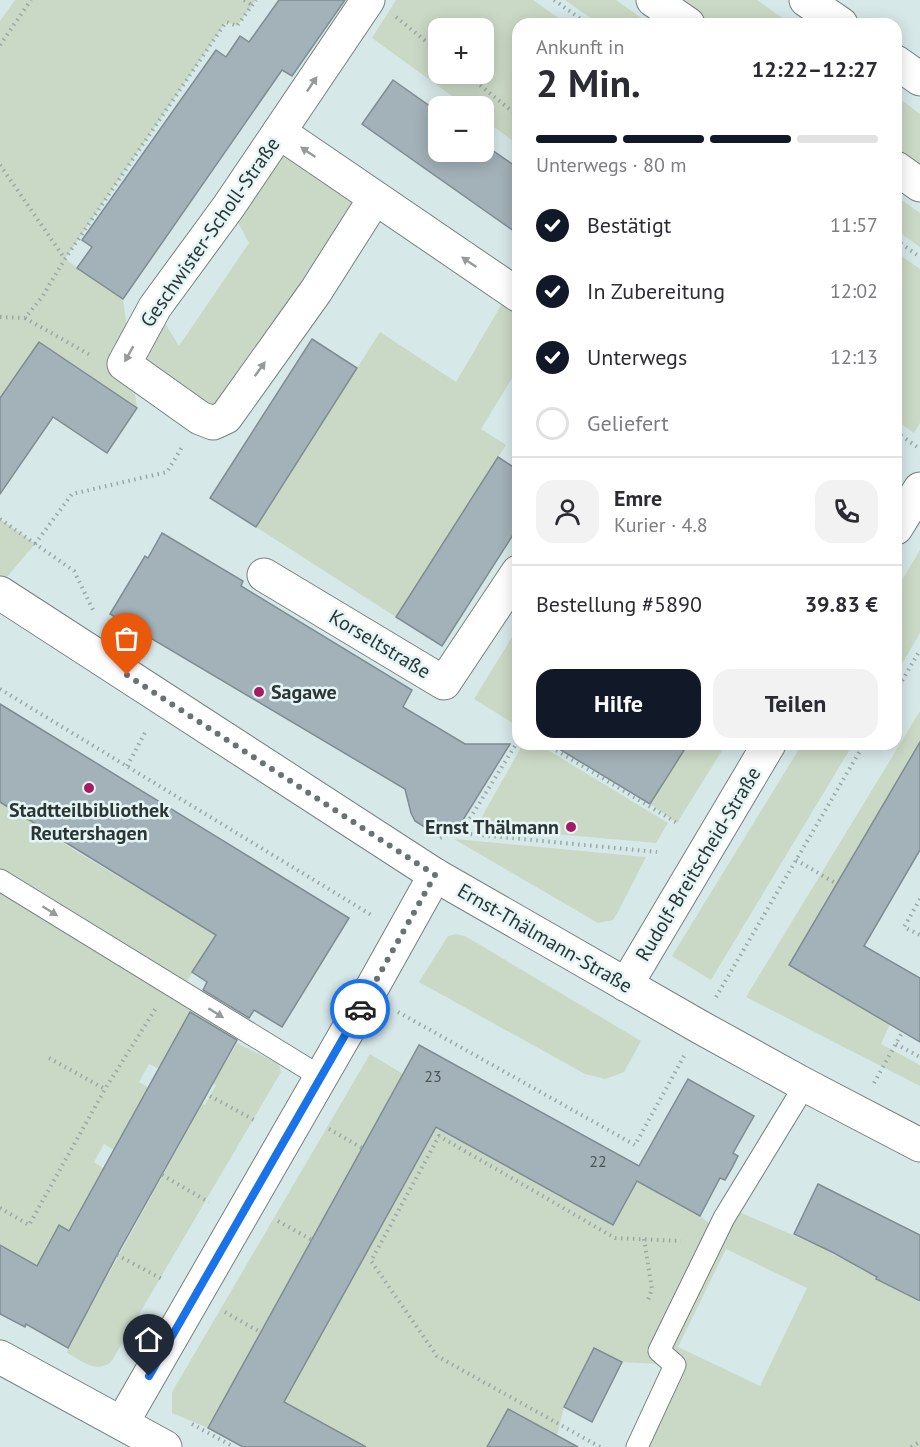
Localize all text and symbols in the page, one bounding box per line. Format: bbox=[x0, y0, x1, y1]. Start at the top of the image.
map controls bbox=[428, 18, 494, 162]
button: + bbox=[428, 18, 494, 84]
text: Ankunft in bbox=[536, 34, 624, 60]
text: 12:22–12:27 bbox=[752, 55, 878, 83]
text: 2 Min. bbox=[536, 57, 641, 108]
one-way arrow bbox=[306, 76, 317, 92]
button: − bbox=[428, 96, 494, 162]
street label: Geschwister-Scholl-Straße bbox=[134, 132, 286, 332]
one-way arrow bbox=[301, 146, 317, 158]
text: Unterwegs · 80 m bbox=[536, 152, 686, 178]
icon: check bbox=[536, 209, 569, 242]
text: Bestätigt bbox=[587, 211, 671, 239]
text: 11:57 bbox=[830, 212, 878, 238]
one-way arrow bbox=[462, 256, 478, 268]
icon: check bbox=[536, 275, 569, 308]
text: In Zubereitung bbox=[587, 277, 725, 305]
text: 12:02 bbox=[830, 278, 878, 304]
icon: check bbox=[536, 341, 569, 374]
text: Unterwegs bbox=[587, 343, 687, 371]
text: 12:13 bbox=[830, 344, 878, 370]
one-way arrow bbox=[124, 346, 134, 363]
one-way arrow bbox=[254, 362, 266, 377]
text: Geliefert bbox=[587, 409, 669, 437]
button: person bbox=[536, 480, 599, 543]
button: phone bbox=[815, 480, 878, 543]
text: Emre bbox=[614, 484, 662, 512]
text: Kurier · 4.8 bbox=[614, 512, 708, 538]
text: Bestellung #5890 bbox=[536, 590, 702, 618]
text: 39.83 € bbox=[805, 590, 878, 618]
street label: Korseltstraße bbox=[324, 604, 436, 684]
pin bbox=[101, 613, 152, 675]
icon: bag bbox=[110, 622, 143, 655]
button: Hilfe bbox=[536, 669, 701, 738]
button: Teilen bbox=[713, 669, 878, 738]
place label: Sagawe bbox=[271, 679, 337, 705]
marker: Sagawe bbox=[252, 685, 266, 699]
street label: Rudolf-Breitscheid-Straße bbox=[630, 762, 766, 966]
marker: Stadtteilbibliothek Reutershagen bbox=[82, 781, 96, 795]
place label: Stadtteilbibliothek Reutershagen bbox=[9, 797, 169, 846]
place label: Ernst Thälmann bbox=[425, 814, 559, 840]
marker: Ernst Thälmann bbox=[564, 820, 578, 834]
street label: Ernst-Thälmann-Straße bbox=[453, 877, 637, 999]
one-way arrow bbox=[42, 905, 58, 916]
courier bbox=[330, 979, 390, 1039]
icon: car bbox=[344, 993, 377, 1026]
one-way arrow bbox=[208, 1007, 224, 1018]
house number: 23 bbox=[424, 1066, 442, 1086]
house number: 22 bbox=[589, 1151, 607, 1171]
pin bbox=[123, 1314, 174, 1376]
icon: home bbox=[132, 1323, 165, 1356]

